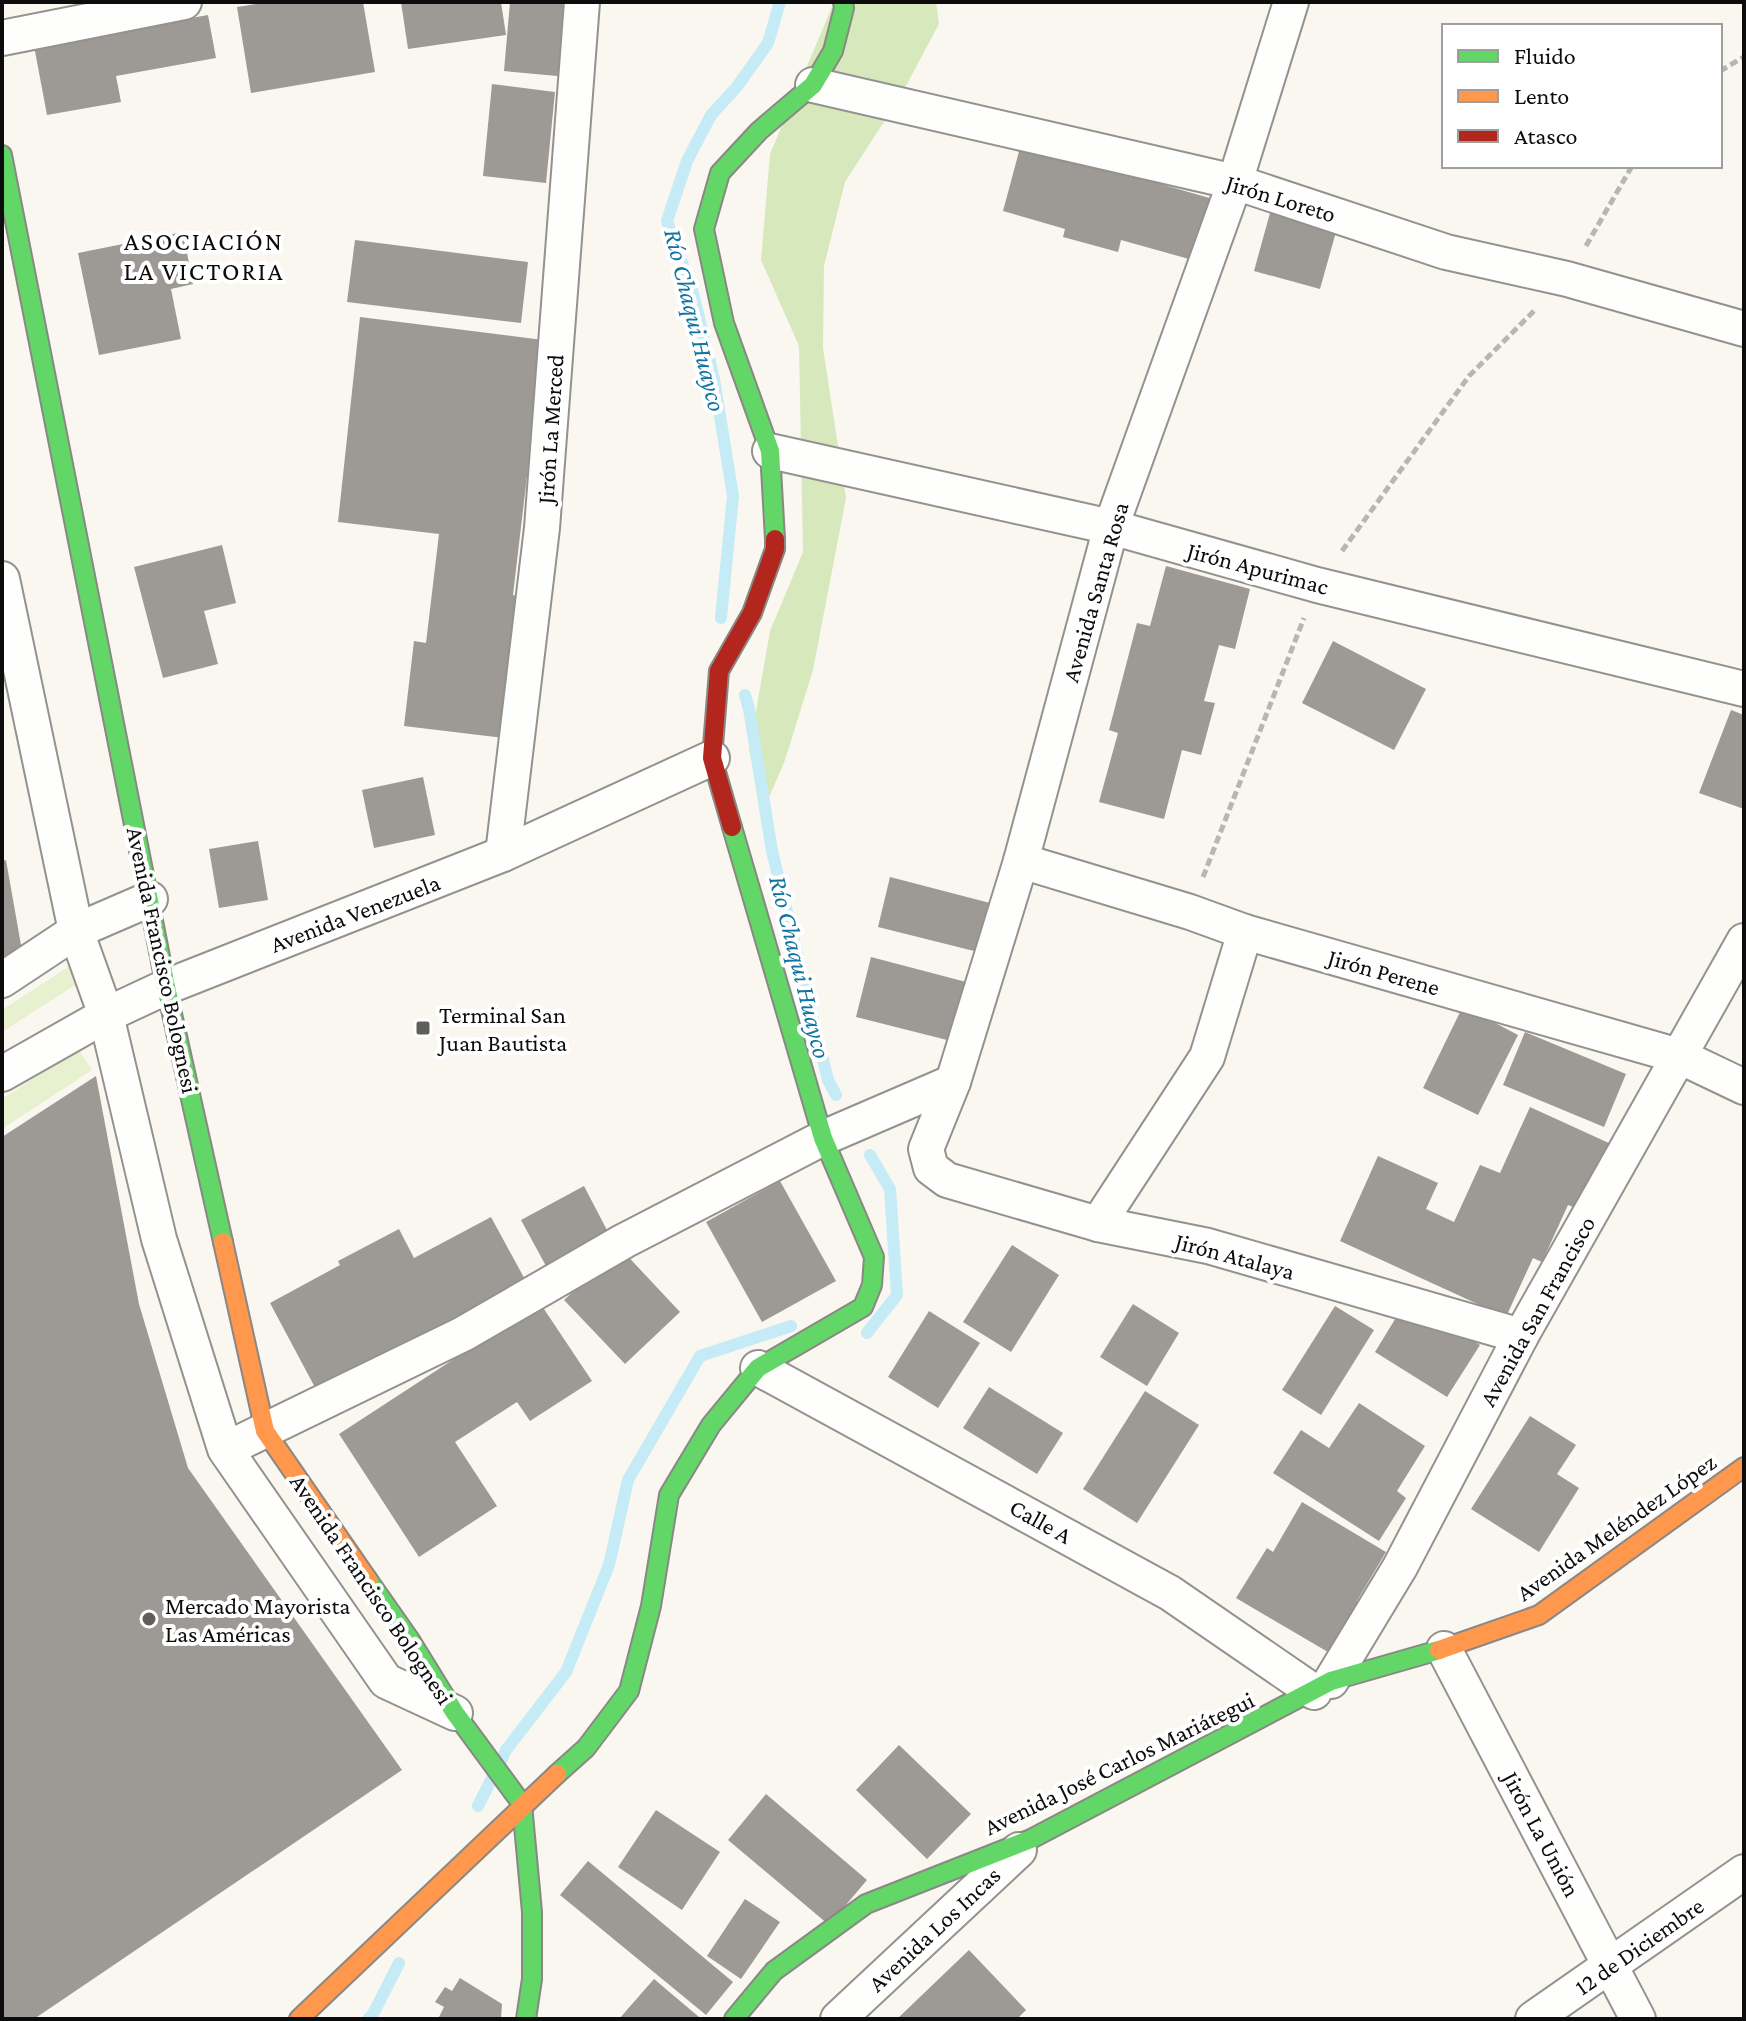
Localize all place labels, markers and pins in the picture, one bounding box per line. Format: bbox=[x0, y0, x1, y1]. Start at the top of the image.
place label: Terminal San Juan Bautista bbox=[437, 1001, 567, 1056]
marker: Terminal San Juan Bautista bbox=[414, 1019, 432, 1037]
place label: Mercado Mayorista Las Américas bbox=[165, 1592, 350, 1647]
marker: Mercado Mayorista Las Américas bbox=[140, 1610, 158, 1628]

